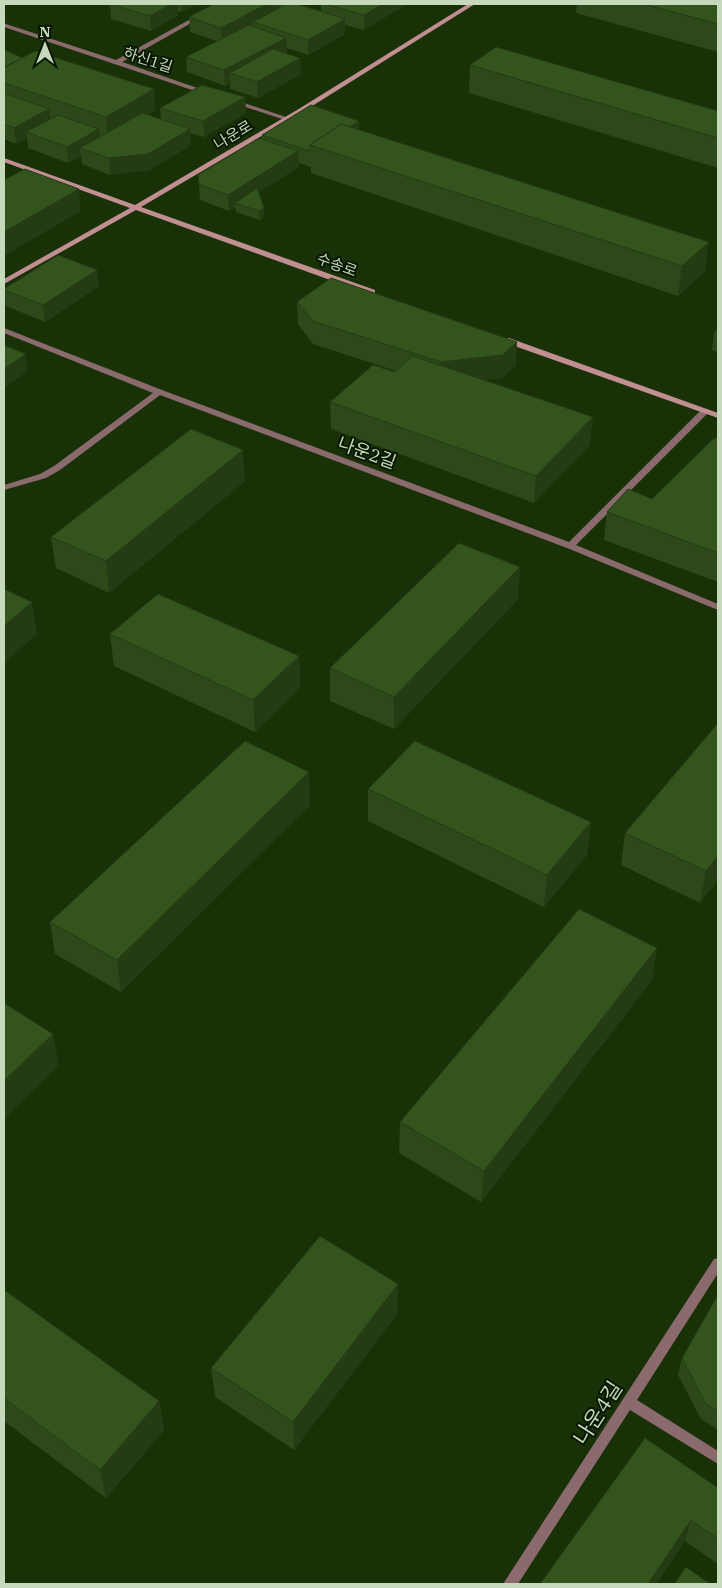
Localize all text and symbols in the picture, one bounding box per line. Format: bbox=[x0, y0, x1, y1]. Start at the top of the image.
north arrow bbox=[20, 20, 70, 70]
text: N bbox=[39, 23, 51, 41]
street label: 하신1길 bbox=[121, 43, 175, 76]
street label: 나운로 bbox=[210, 116, 255, 153]
street label: 수송로 bbox=[314, 249, 360, 281]
street label: 나운2길 bbox=[335, 431, 400, 474]
street label: 나운4길 bbox=[566, 1375, 628, 1450]

